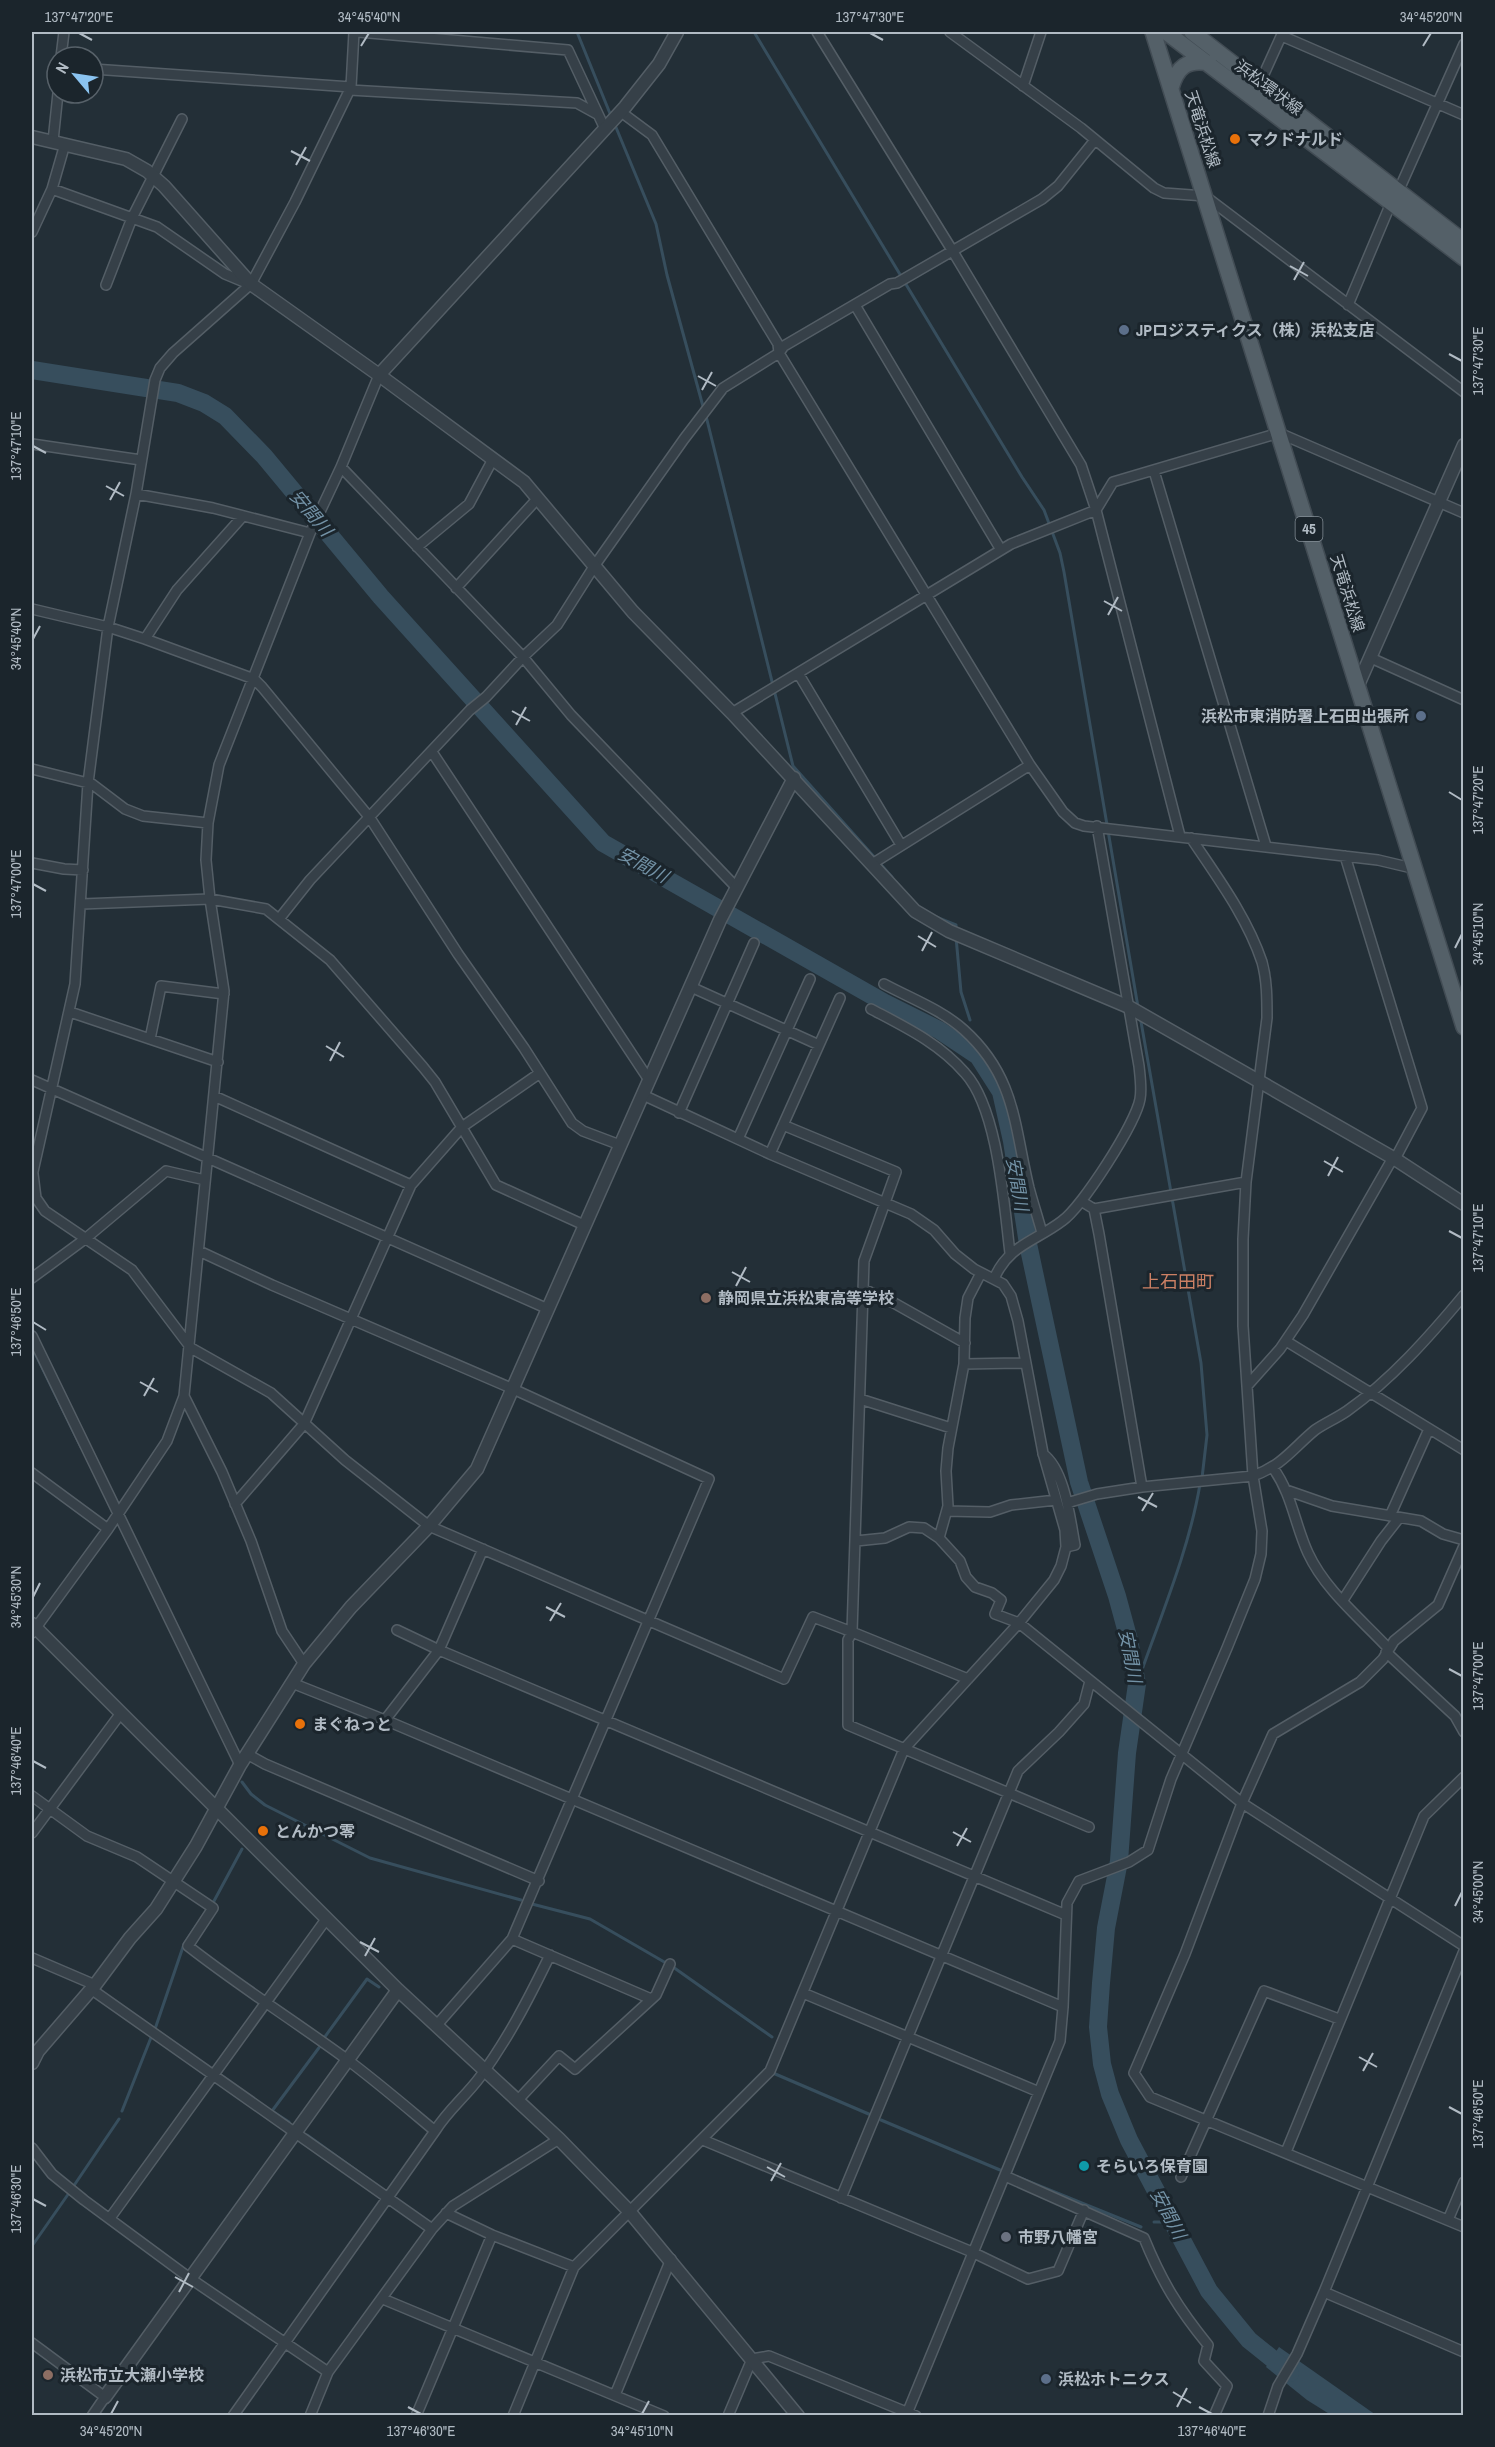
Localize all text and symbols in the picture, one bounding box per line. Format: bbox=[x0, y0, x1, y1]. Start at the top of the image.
text: 137°47'20"E bbox=[45, 6, 113, 27]
text: 34°45'40"N bbox=[338, 6, 400, 27]
text: 137°47'30"E bbox=[836, 6, 904, 27]
text: 34°45'20"N bbox=[1400, 6, 1462, 27]
north arrow bbox=[45, 45, 105, 105]
street label: 浜松環状線 bbox=[1230, 54, 1308, 120]
text: N bbox=[50, 58, 74, 77]
street label: 天竜浜松線 bbox=[1180, 88, 1226, 170]
place label: マクドナルド bbox=[1247, 128, 1343, 150]
marker: マクドナルド bbox=[1228, 132, 1242, 146]
place label: JPロジスティクス（株）浜松支店 bbox=[1136, 319, 1375, 341]
marker: JPロジスティクス（株）浜松支店 bbox=[1117, 323, 1131, 337]
text: 137°47'30"E bbox=[1467, 327, 1488, 395]
text: 137°47'10"E bbox=[5, 412, 26, 480]
water label: 安間川 bbox=[284, 484, 340, 543]
road number: 45 bbox=[1296, 517, 1322, 541]
street label: 天竜浜松線 bbox=[1326, 552, 1370, 634]
text: 34°45'40"N bbox=[5, 608, 26, 670]
place label: 浜松市東消防署上石田出張所 bbox=[1201, 705, 1409, 727]
marker: 浜松市東消防署上石田出張所 bbox=[1414, 709, 1428, 723]
text: 137°47'20"E bbox=[1467, 766, 1488, 834]
water label: 安間川 bbox=[614, 841, 675, 890]
text: 137°47'00"E bbox=[5, 850, 26, 918]
text: 34°45'10"N bbox=[1467, 903, 1488, 965]
water label: 安間川 bbox=[1000, 1155, 1035, 1215]
text: 137°47'10"E bbox=[1467, 1204, 1488, 1272]
district label: 上石田町 bbox=[1142, 1269, 1214, 1294]
place label: 静岡県立浜松東高等学校 bbox=[718, 1287, 894, 1309]
text: 137°46'50"E bbox=[5, 1288, 26, 1356]
marker: 静岡県立浜松東高等学校 bbox=[699, 1291, 713, 1305]
text: 34°45'30"N bbox=[5, 1566, 26, 1628]
water label: 安間川 bbox=[1113, 1627, 1148, 1687]
text: 137°47'00"E bbox=[1467, 1642, 1488, 1710]
place label: まぐねっと bbox=[312, 1713, 392, 1735]
marker: まぐねっと bbox=[293, 1717, 307, 1731]
text: 137°46'40"E bbox=[5, 1727, 26, 1795]
place label: とんかつ零 bbox=[275, 1820, 355, 1842]
marker: とんかつ零 bbox=[256, 1824, 270, 1838]
text: 34°45'00"N bbox=[1467, 1861, 1488, 1923]
text: 137°46'50"E bbox=[1467, 2080, 1488, 2148]
place label: そらいろ保育園 bbox=[1096, 2155, 1208, 2177]
marker: そらいろ保育園 bbox=[1077, 2159, 1091, 2173]
text: 137°46'30"E bbox=[5, 2165, 26, 2233]
water label: 安間川 bbox=[1145, 2184, 1193, 2245]
place label: 市野八幡宮 bbox=[1018, 2226, 1098, 2248]
marker: 市野八幡宮 bbox=[999, 2230, 1013, 2244]
place label: 浜松市立大瀬小学校 bbox=[60, 2364, 204, 2386]
marker: 浜松市立大瀬小学校 bbox=[41, 2368, 55, 2382]
place label: 浜松ホトニクス bbox=[1058, 2368, 1170, 2390]
marker: 浜松ホトニクス bbox=[1039, 2372, 1053, 2386]
text: 34°45'20"N bbox=[80, 2420, 142, 2441]
text: 137°46'30"E bbox=[387, 2420, 455, 2441]
text: 34°45'10"N bbox=[611, 2420, 673, 2441]
text: 137°46'40"E bbox=[1178, 2420, 1246, 2441]

